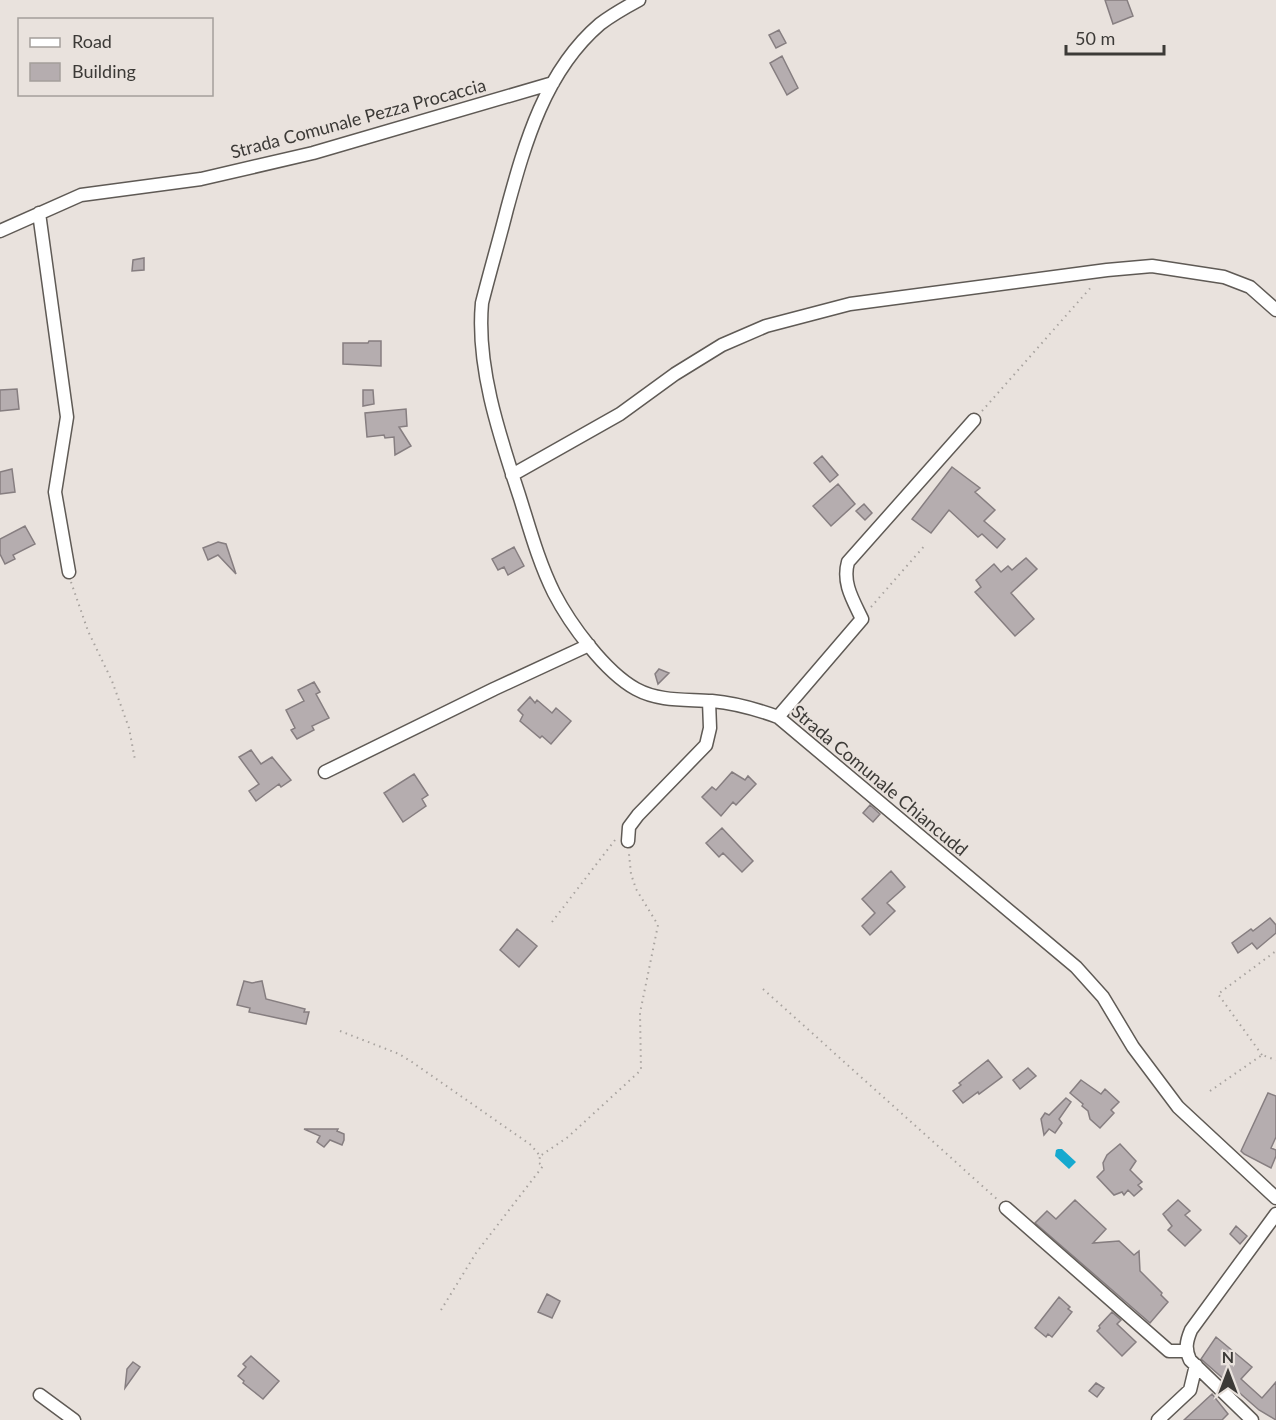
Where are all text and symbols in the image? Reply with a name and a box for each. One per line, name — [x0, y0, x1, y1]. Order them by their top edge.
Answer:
legend — [18, 18, 213, 96]
scale bar — [1066, 18, 1164, 56]
text: 50 m — [1075, 27, 1115, 49]
text: Road — [72, 30, 112, 52]
text: Building — [72, 60, 136, 82]
street label: Strada Comunale Pezza Procaccia — [228, 73, 488, 163]
street label: Strada Comunale Chiancudd — [787, 700, 973, 860]
north arrow — [1198, 1342, 1258, 1402]
text: N — [1222, 1347, 1234, 1366]

